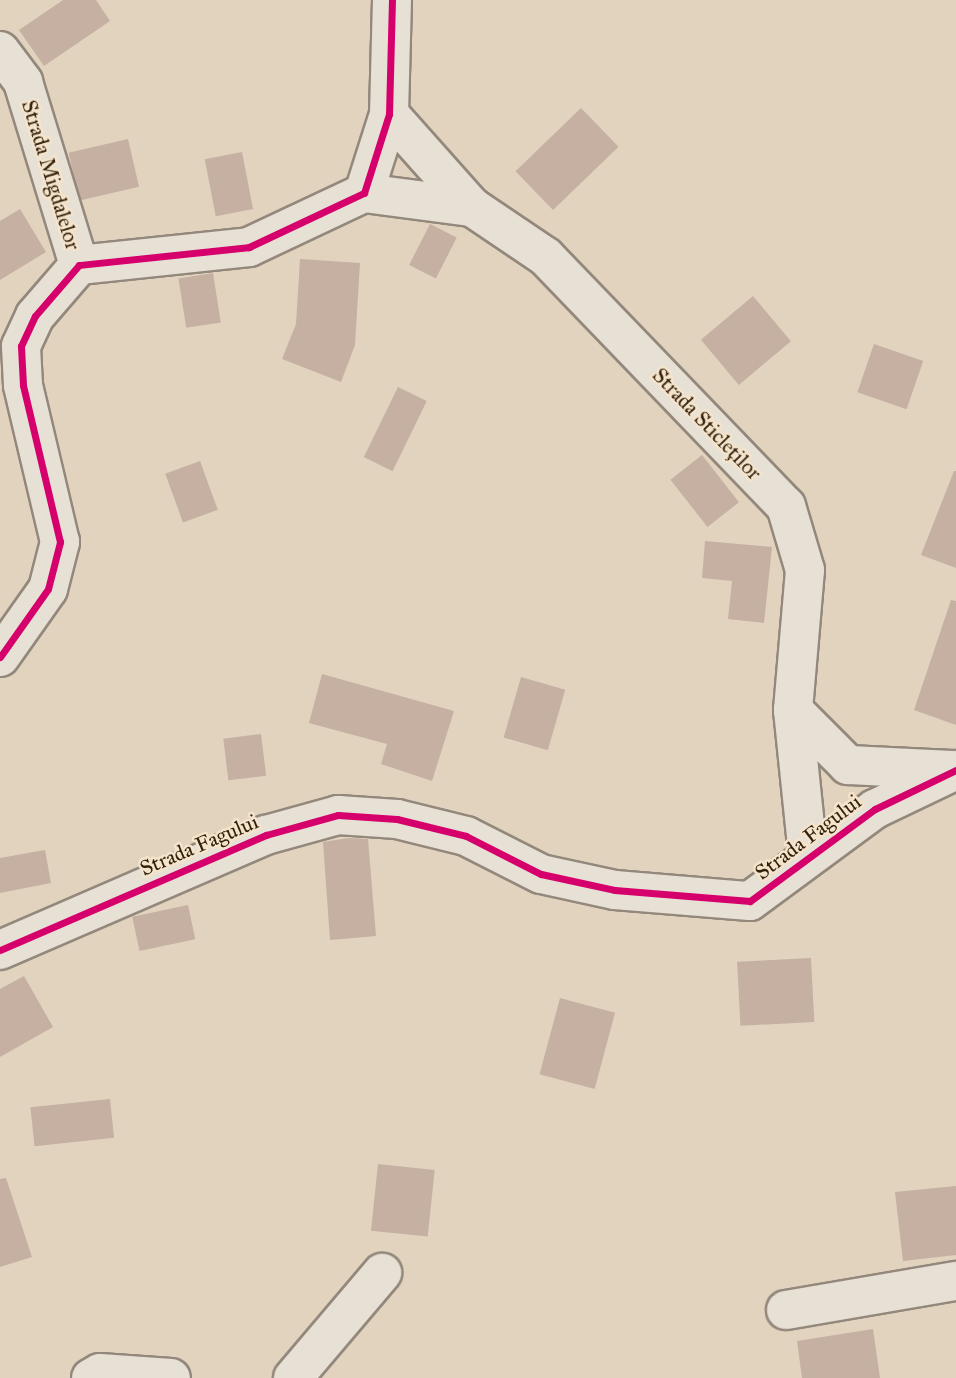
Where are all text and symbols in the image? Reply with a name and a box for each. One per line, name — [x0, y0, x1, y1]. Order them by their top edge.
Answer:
street label: Strada Migdalelor — [16, 97, 86, 253]
street label: Strada Sticleților — [647, 363, 767, 485]
street label: Strada Fagului — [750, 789, 866, 885]
street label: Strada Fagului — [136, 809, 262, 881]

